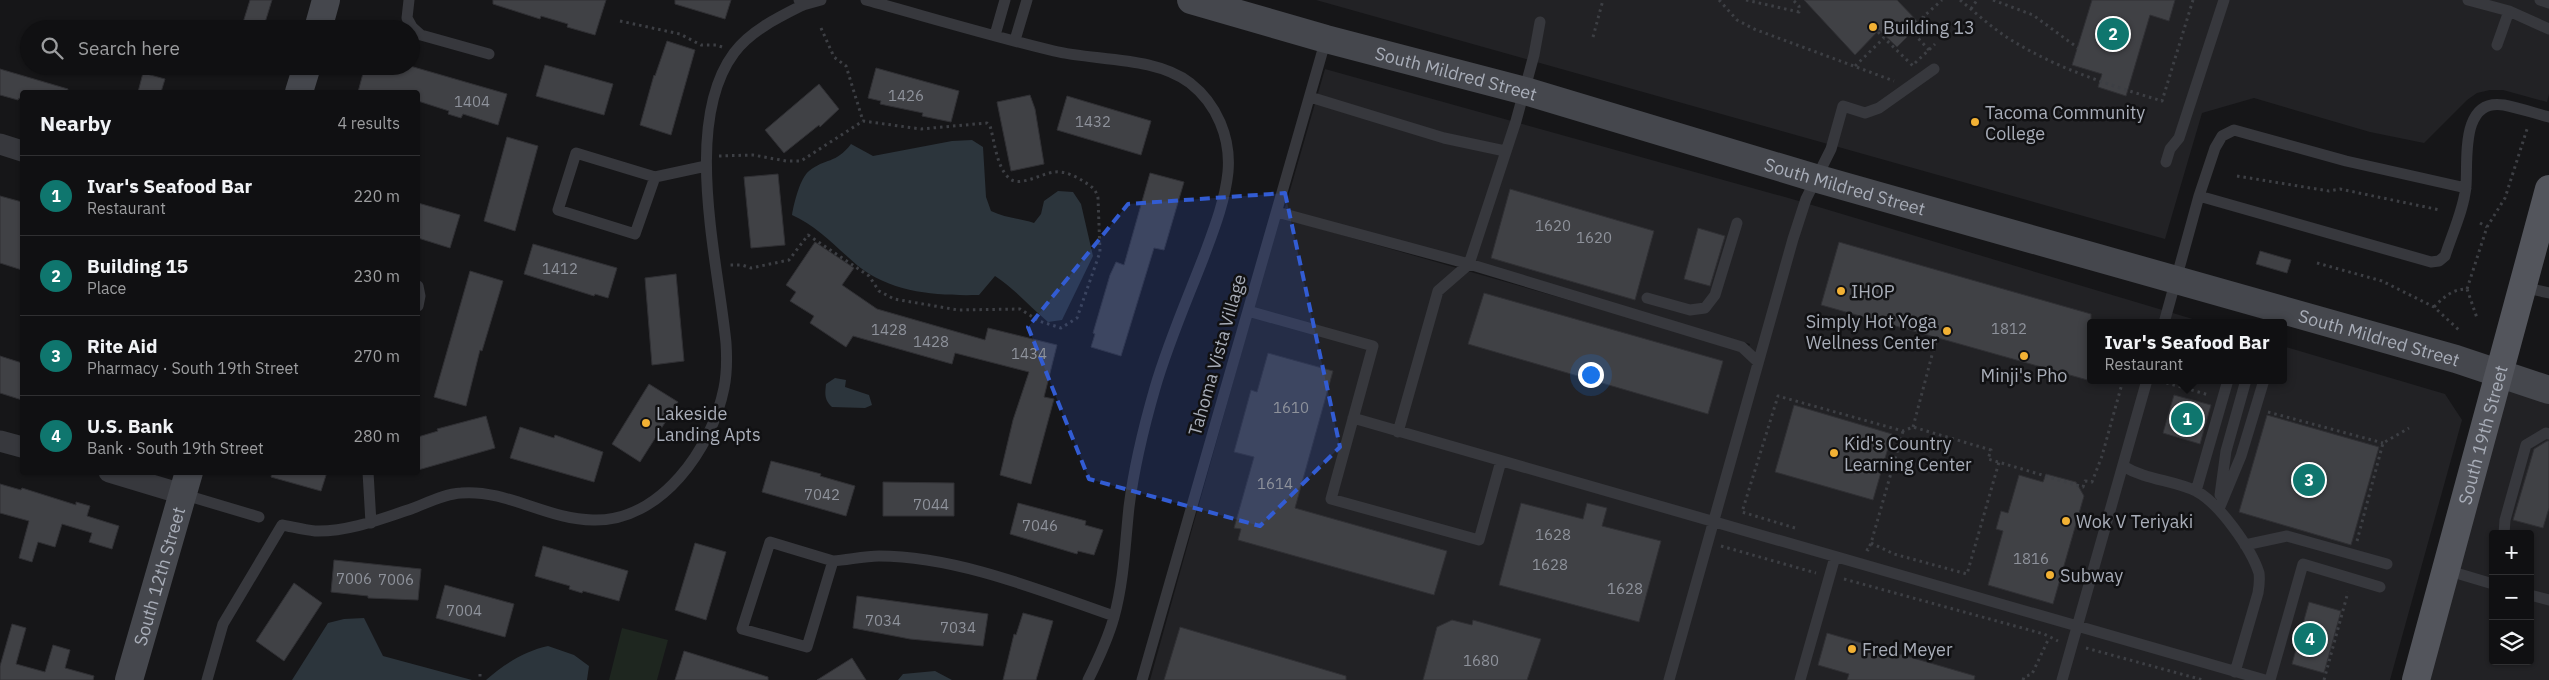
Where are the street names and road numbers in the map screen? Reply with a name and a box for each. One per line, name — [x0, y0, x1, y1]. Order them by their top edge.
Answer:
street label: South Mildred Street — [1373, 41, 1540, 105]
street label: South Mildred Street — [1762, 152, 1928, 220]
street label: Tahoma Vista Village — [1183, 272, 1251, 438]
street label: South Mildred Street — [2296, 304, 2463, 371]
street label: South 19th Street — [2453, 363, 2512, 507]
street label: South 12th Street — [128, 504, 190, 648]

